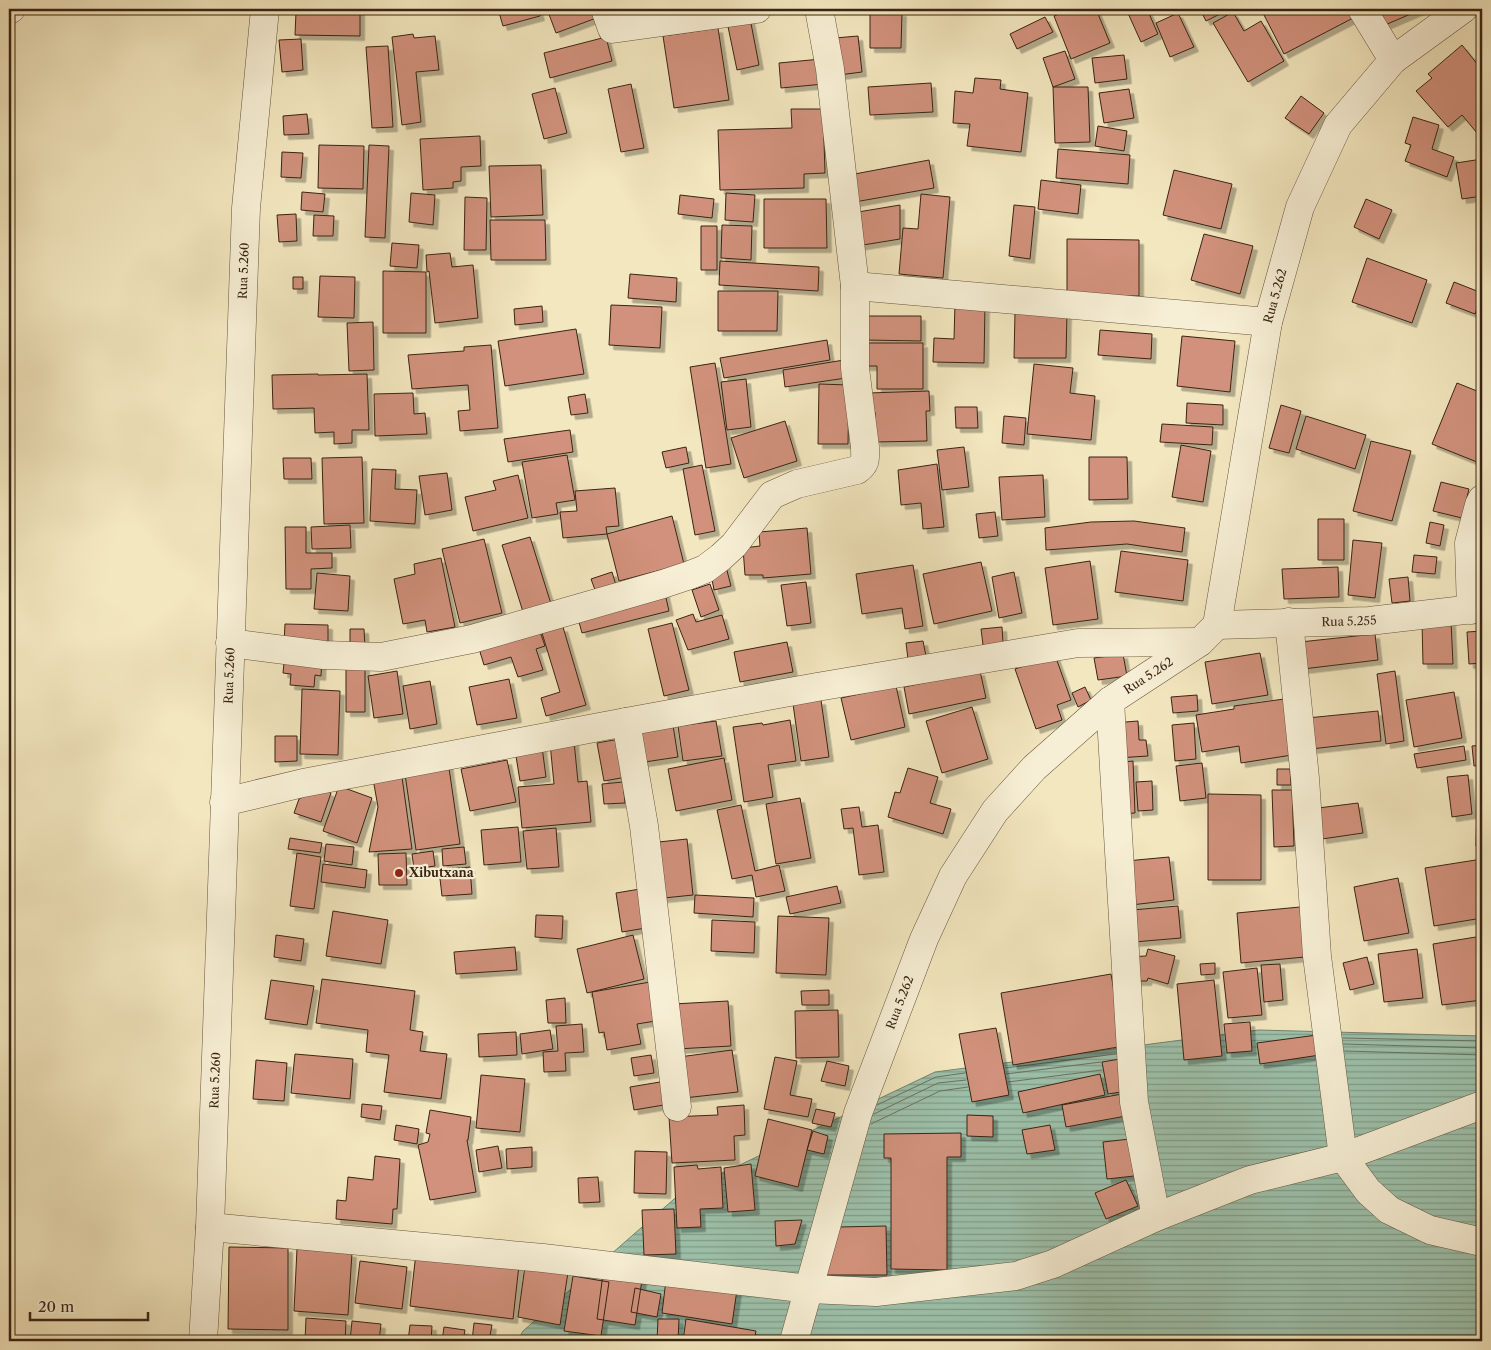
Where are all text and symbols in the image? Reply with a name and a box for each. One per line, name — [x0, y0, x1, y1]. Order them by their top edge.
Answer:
street label: Rua 5.260 — [235, 242, 252, 299]
street label: Rua 5.262 — [1260, 267, 1290, 325]
street label: Rua 5.255 — [1321, 612, 1377, 629]
street label: Rua 5.260 — [220, 647, 237, 704]
street label: Rua 5.262 — [1121, 654, 1176, 697]
place label: Xibutxana — [408, 865, 475, 880]
marker: Xibutxana — [393, 867, 405, 879]
street label: Rua 5.262 — [882, 973, 916, 1031]
street label: Rua 5.260 — [206, 1052, 223, 1109]
scale bar — [30, 1290, 148, 1322]
text: 20 m — [38, 1297, 74, 1316]

